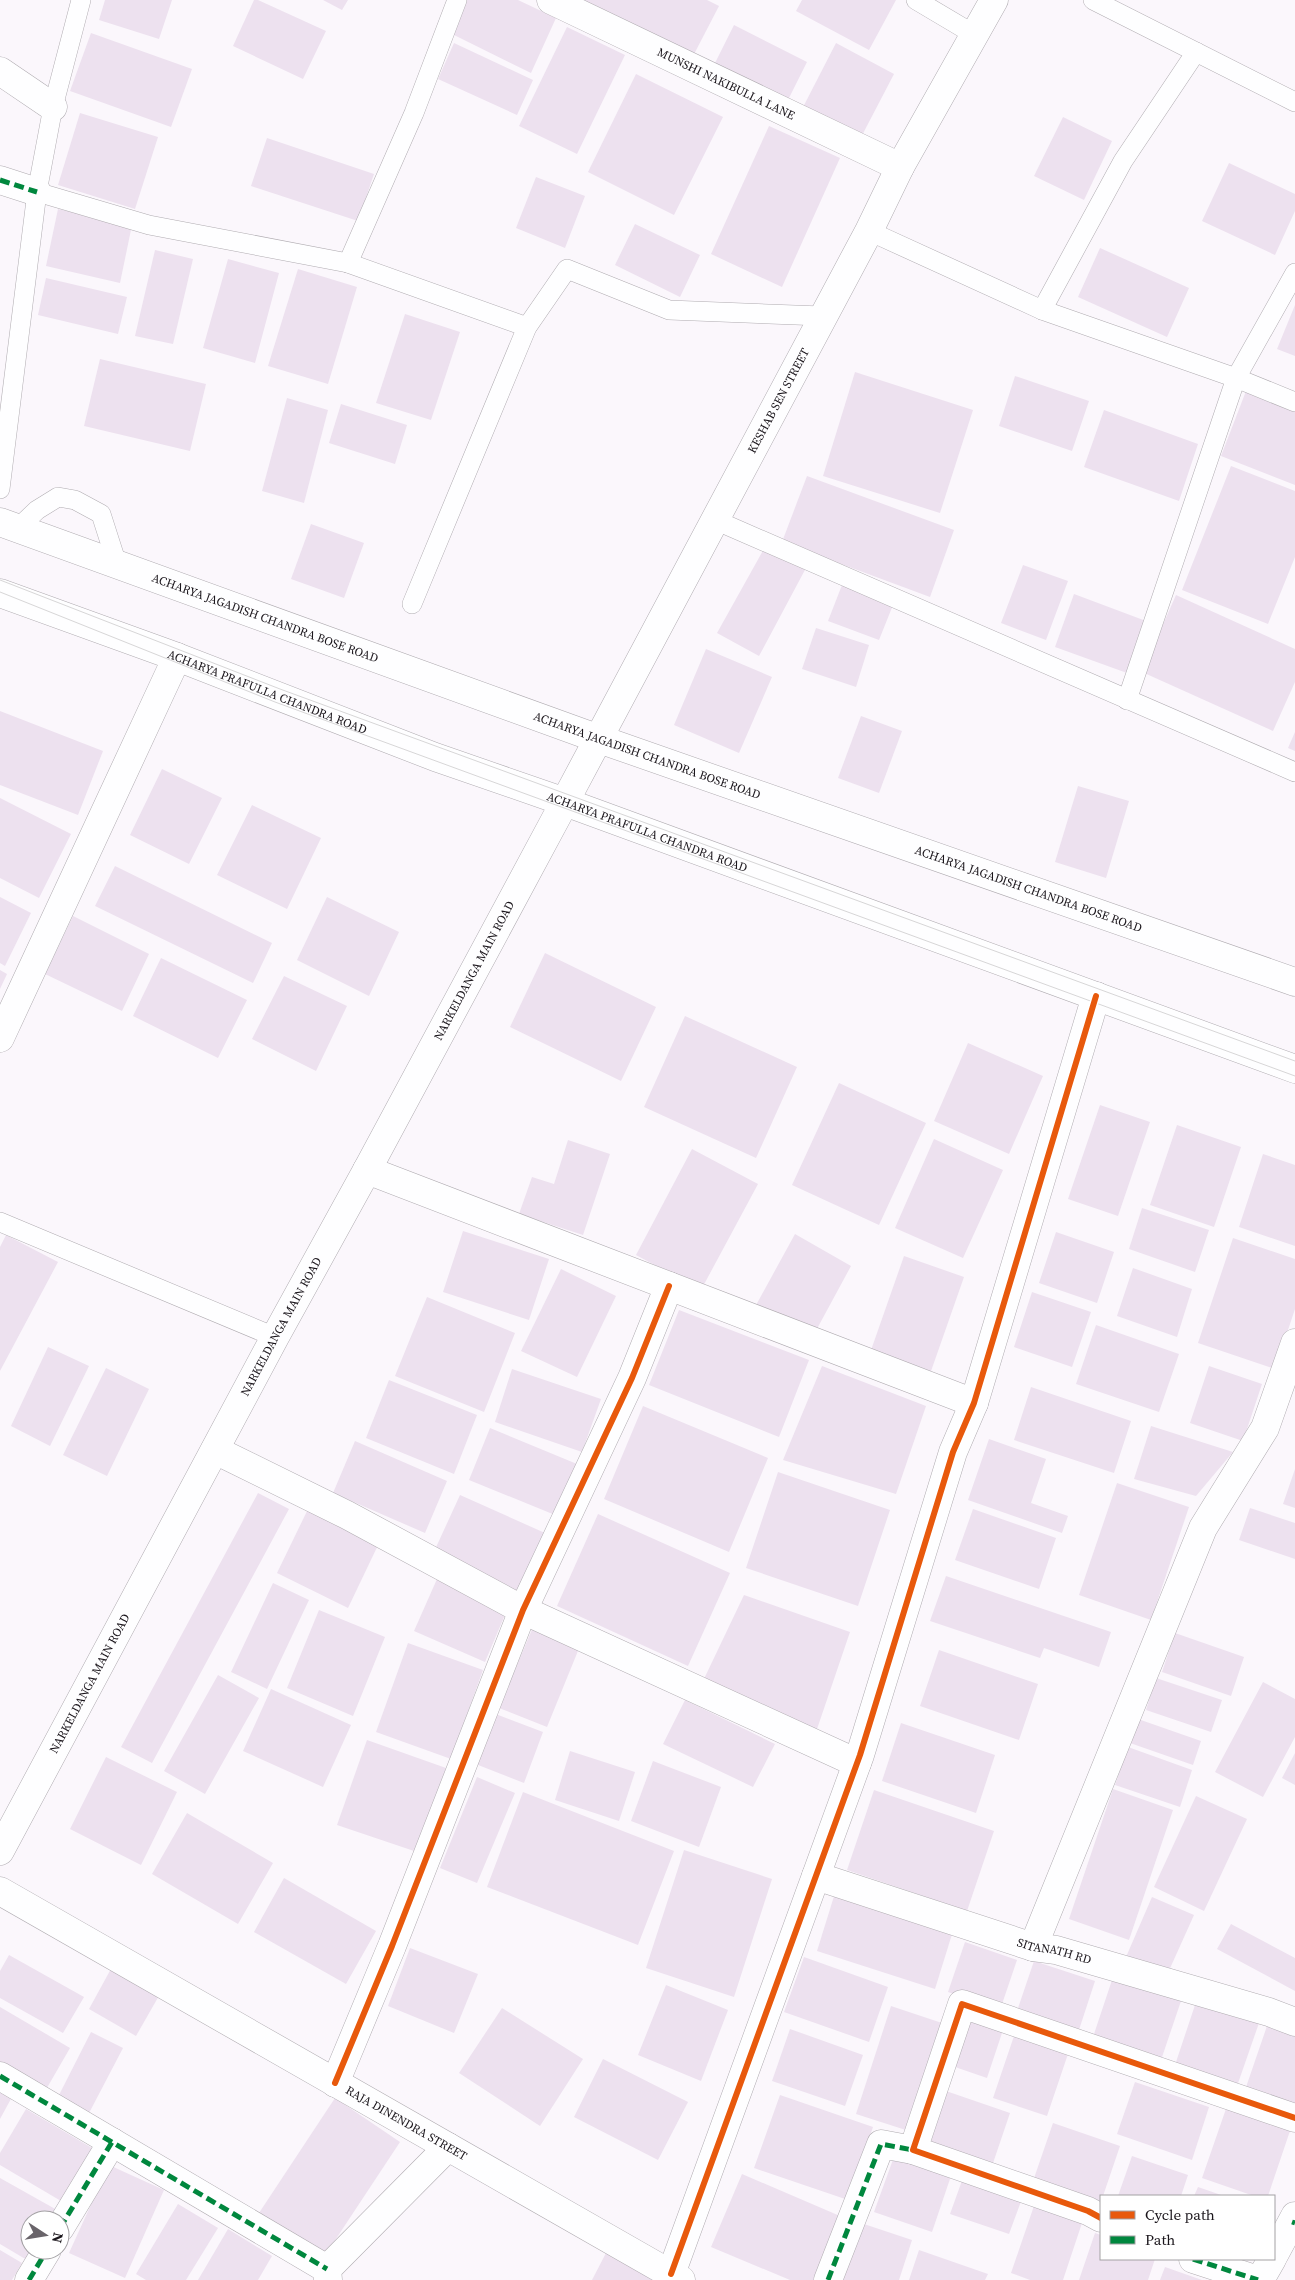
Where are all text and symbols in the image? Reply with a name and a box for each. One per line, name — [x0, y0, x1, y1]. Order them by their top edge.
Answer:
street label: MUNSHI NAKIBULLA LANE — [654, 44, 798, 124]
street label: KESHAB SEN STREET — [744, 345, 813, 456]
street label: ACHARYA JAGADISH CHANDRA BOSE ROAD — [150, 570, 381, 666]
street label: ACHARYA PRAFULLA CHANDRA ROAD — [165, 646, 369, 738]
street label: ACHARYA JAGADISH CHANDRA BOSE ROAD — [531, 708, 763, 803]
street label: ACHARYA PRAFULLA CHANDRA ROAD — [545, 788, 750, 876]
street label: ACHARYA JAGADISH CHANDRA BOSE ROAD — [913, 842, 1144, 936]
street label: NARKELDANGA MAIN ROAD — [430, 898, 518, 1043]
street label: NARKELDANGA MAIN ROAD — [237, 1254, 325, 1399]
street label: NARKELDANGA MAIN ROAD — [46, 1611, 133, 1756]
street label: SITANATH RD — [1015, 1934, 1093, 1968]
street label: RAJA DINENDRA STREET — [343, 2082, 471, 2165]
legend — [1100, 2195, 1275, 2260]
text: Cycle path — [1145, 2204, 1215, 2225]
north arrow — [20, 2210, 70, 2260]
text: Path — [1145, 2229, 1175, 2250]
text: N — [47, 2231, 69, 2245]

